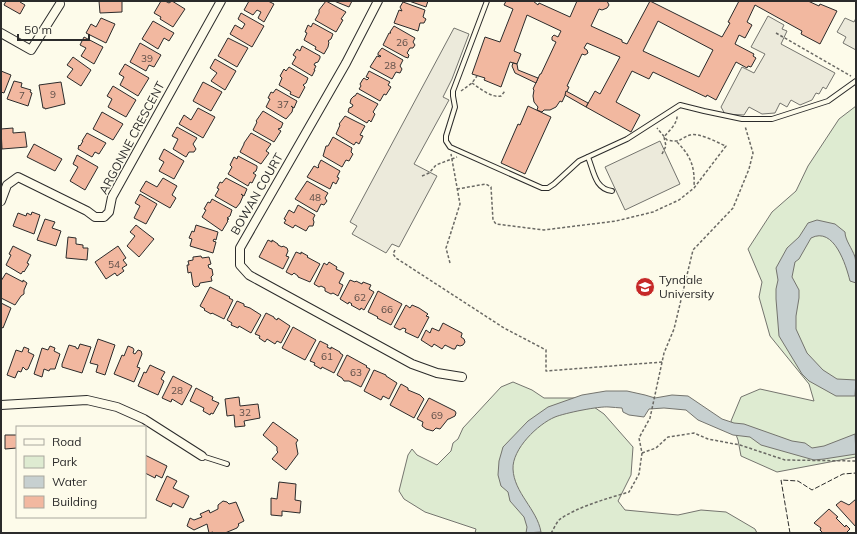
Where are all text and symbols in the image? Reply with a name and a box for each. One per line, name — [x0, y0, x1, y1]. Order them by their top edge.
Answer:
scale bar — [18, 16, 89, 42]
text: 50 m — [24, 22, 52, 37]
house number: 26 — [396, 36, 408, 49]
house number: 39 — [141, 52, 153, 65]
house number: 28 — [384, 59, 396, 72]
street label: ARGONNE CRESCENT — [95, 78, 168, 197]
house number: 9 — [50, 88, 56, 101]
house number: 7 — [19, 89, 25, 102]
house number: 37 — [277, 98, 289, 111]
street label: BOWAN COURT — [227, 149, 286, 237]
house number: 48 — [309, 191, 321, 204]
house number: 54 — [108, 258, 120, 271]
place label: Tyndale University — [659, 272, 715, 301]
school or university icon: Tyndale University — [634, 276, 656, 298]
house number: 62 — [354, 291, 366, 304]
house number: 66 — [381, 303, 393, 316]
house number: 61 — [321, 350, 333, 363]
house number: 63 — [350, 366, 362, 379]
house number: 28 — [171, 384, 183, 397]
house number: 32 — [239, 406, 251, 419]
house number: 69 — [431, 409, 443, 422]
legend — [16, 426, 146, 518]
text: Road — [52, 434, 81, 449]
text: Park — [52, 454, 78, 469]
text: Water — [52, 474, 88, 489]
text: Building — [52, 494, 97, 509]

